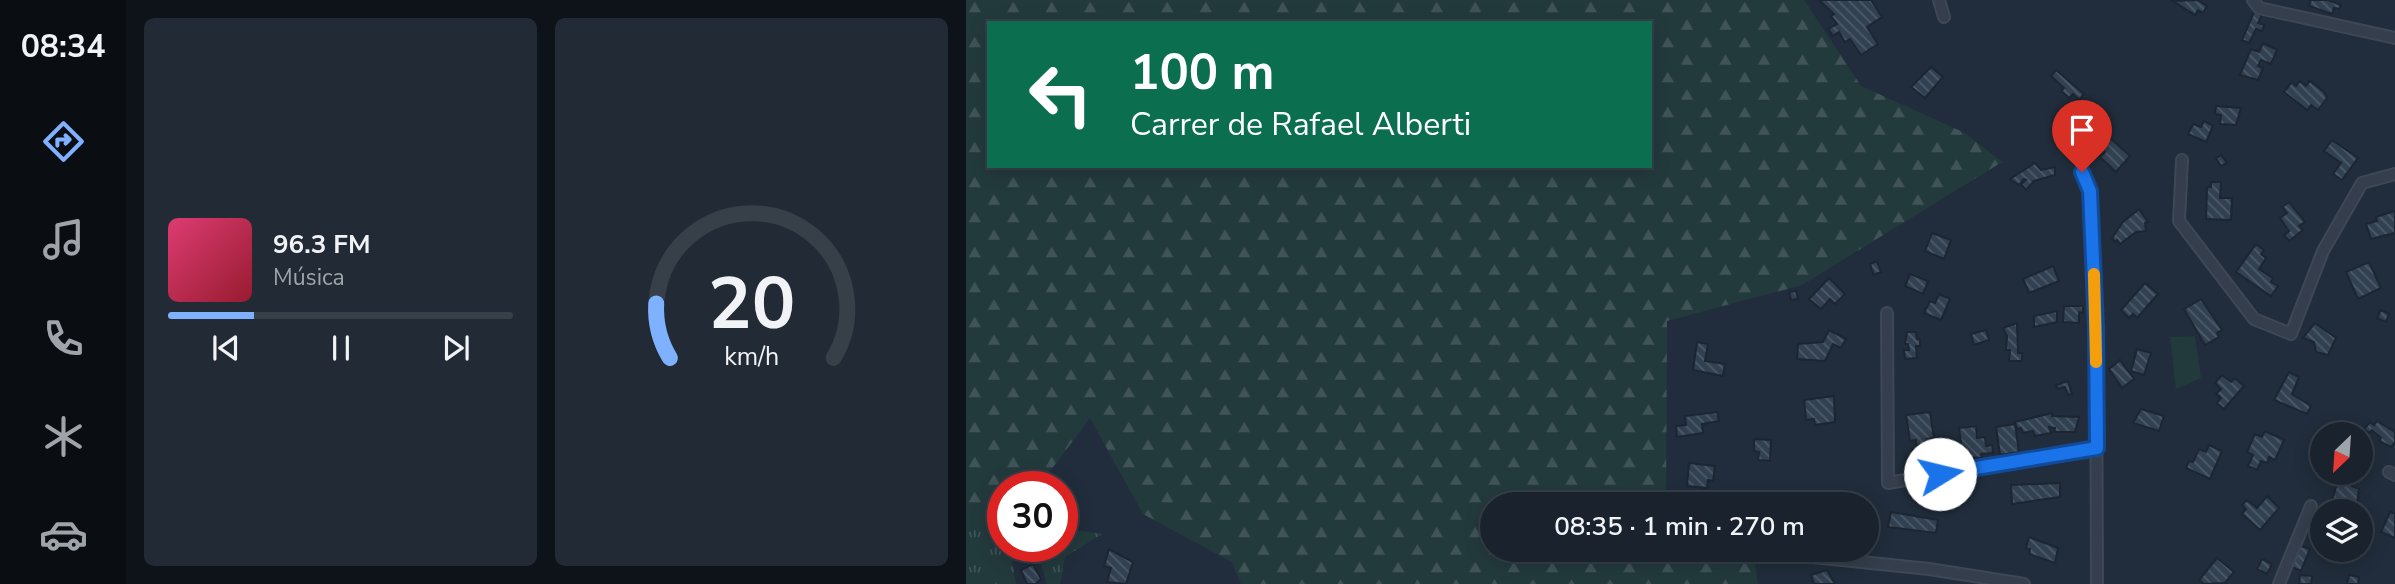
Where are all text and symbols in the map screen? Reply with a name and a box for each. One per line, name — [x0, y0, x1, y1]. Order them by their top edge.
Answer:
text: 08:34 — [21, 25, 105, 68]
text: 100 m — [1130, 39, 1274, 106]
icon: left — [1015, 49, 1106, 140]
pin — [2052, 100, 2112, 172]
text: Carrer de Rafael Alberti — [1130, 103, 1471, 146]
icon: arrive — [2063, 111, 2101, 149]
icon: directions — [39, 117, 88, 166]
icon: music — [39, 215, 88, 264]
text: 96.3 FM — [273, 227, 370, 262]
text: 20 — [708, 254, 795, 354]
text: Música — [273, 262, 345, 293]
icon: phone — [39, 314, 88, 363]
icon: previous — [207, 329, 245, 367]
icon: pause — [322, 329, 360, 367]
icon: next — [437, 329, 475, 367]
text: km/h — [724, 340, 779, 374]
icon: climate — [39, 412, 88, 461]
north arrow — [2310, 422, 2373, 485]
map controls — [2310, 422, 2373, 562]
position arrow — [1903, 437, 1977, 511]
speed limit sign: 30 — [987, 471, 1078, 562]
button: layers — [2310, 499, 2373, 562]
text: 08:35 · 1 min · 270 m — [1554, 509, 1805, 544]
icon: car — [39, 510, 88, 559]

